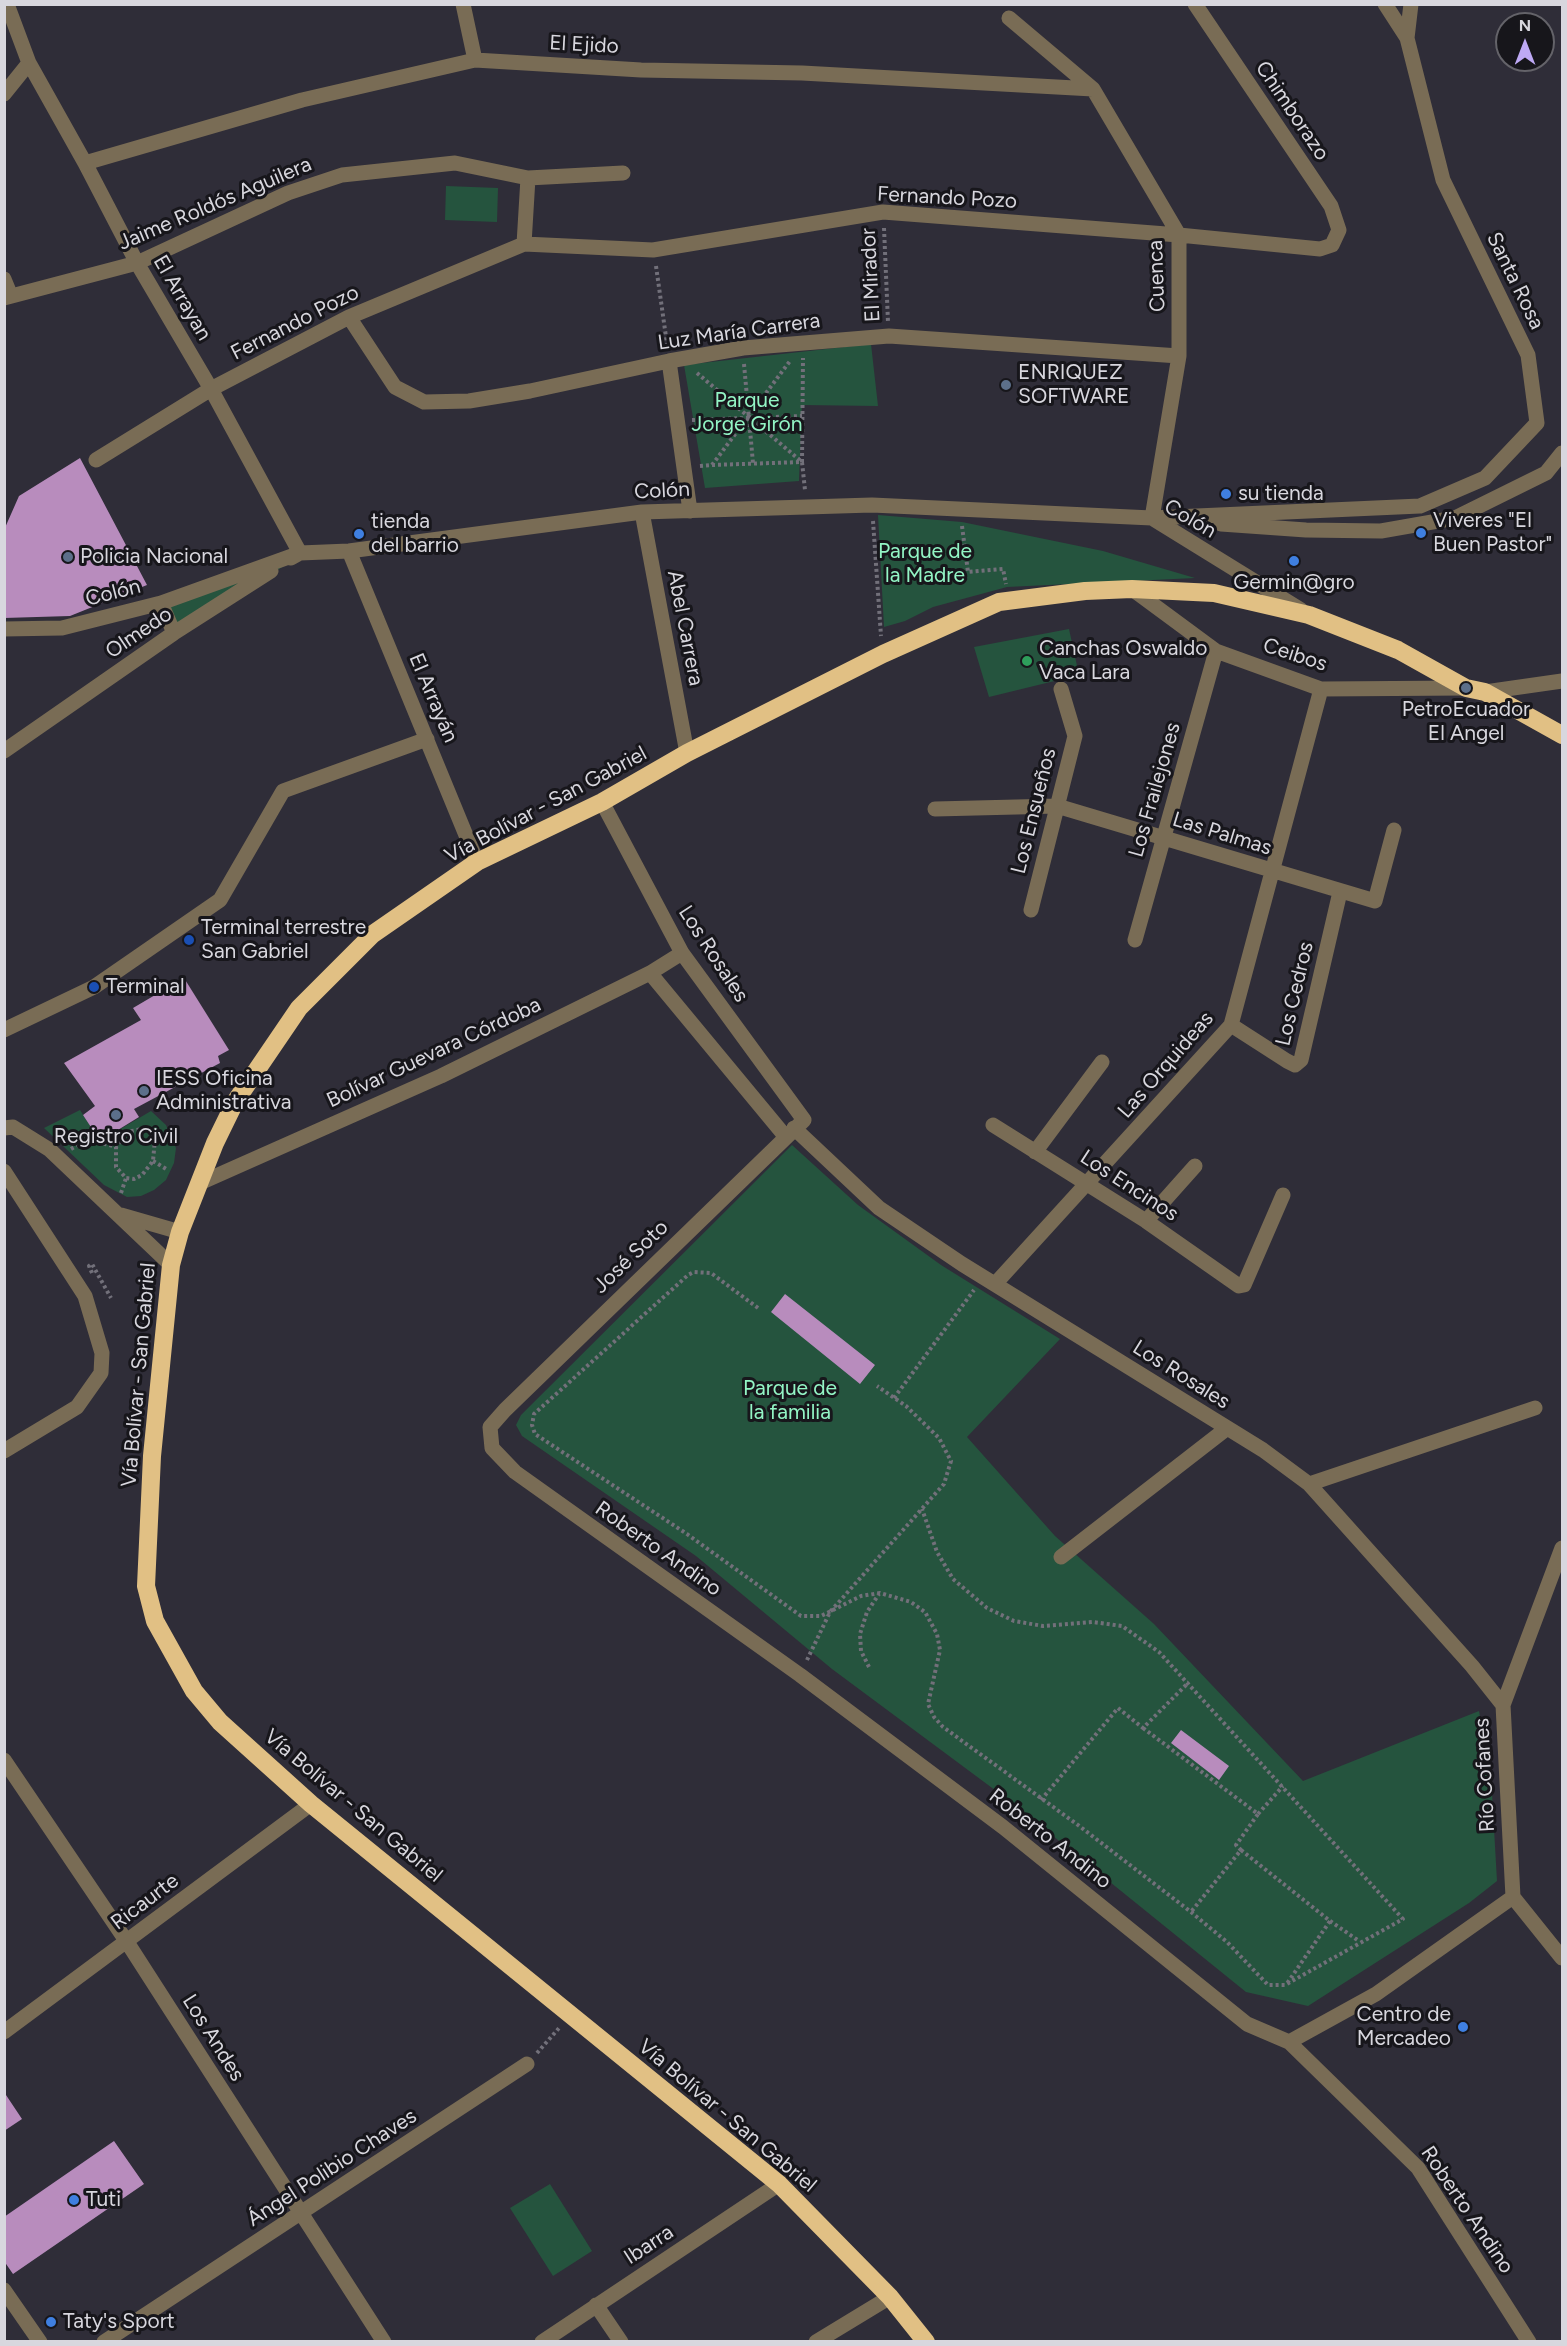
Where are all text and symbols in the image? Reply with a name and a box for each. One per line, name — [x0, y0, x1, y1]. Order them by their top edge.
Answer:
north arrow — [1495, 12, 1555, 72]
text: N — [1519, 16, 1531, 35]
street label: El Ejido — [549, 31, 619, 59]
street label: Chimborazo — [1250, 57, 1334, 165]
street label: Jaime Roldós Aguilera — [115, 152, 315, 256]
street label: Fernando Pozo — [876, 182, 1018, 214]
street label: El Mirador — [856, 227, 886, 323]
street label: Santa Rosa — [1481, 228, 1549, 334]
street label: Cuenca — [1143, 240, 1171, 312]
street label: El Arrayan — [147, 251, 217, 345]
street label: Fernando Pozo — [227, 280, 363, 366]
street label: Luz María Carrera — [656, 308, 822, 356]
place label: ENRIQUEZ SOFTWARE — [1018, 360, 1129, 410]
marker: ENRIQUEZ SOFTWARE — [999, 378, 1013, 392]
park label: Parque Jorge Girón — [692, 388, 802, 438]
street label: Colón — [633, 477, 691, 505]
place label: su tienda — [1238, 481, 1324, 507]
marker: su tienda — [1219, 487, 1233, 501]
street label: Colón — [1160, 494, 1220, 544]
place label: Viveres "El Buen Pastor" — [1433, 508, 1552, 558]
place label: tienda del barrio — [371, 509, 459, 559]
marker: Viveres "El Buen Pastor" — [1414, 526, 1428, 540]
marker: tienda del barrio — [352, 527, 366, 541]
park label: Parque de la Madre — [878, 539, 972, 589]
place label: Policia Nacional — [80, 544, 228, 570]
marker: Policia Nacional — [61, 550, 75, 564]
marker: Germin@gro — [1287, 554, 1301, 568]
street label: Abel Carrera — [661, 568, 709, 688]
place label: Germin@gro — [1233, 570, 1355, 596]
street label: Colón — [83, 574, 143, 612]
street label: Olmedo — [101, 602, 177, 664]
street label: Ceibos — [1260, 633, 1330, 677]
place label: Canchas Oswaldo Vaca Lara — [1039, 636, 1207, 686]
street label: El Arrayán — [403, 650, 463, 746]
marker: Canchas Oswaldo Vaca Lara — [1020, 654, 1034, 668]
marker: PetroEcuador El Angel — [1459, 681, 1473, 695]
place label: PetroEcuador El Angel — [1402, 697, 1530, 747]
street label: Los Frailejones — [1124, 720, 1186, 860]
street label: Vía Bolívar - San Gabriel — [441, 741, 651, 869]
street label: Los Ensueños — [1006, 745, 1062, 877]
street label: Las Palmas — [1169, 807, 1275, 861]
street label: Los Rosales — [673, 901, 753, 1007]
place label: Terminal terrestre San Gabriel — [201, 915, 366, 965]
marker: Terminal terrestre San Gabriel — [182, 933, 196, 947]
street label: Los Cedros — [1271, 939, 1319, 1049]
place label: Terminal — [106, 974, 185, 1000]
marker: Terminal — [87, 980, 101, 994]
street label: Bolívar Guevara Córdoba — [323, 992, 545, 1114]
street label: Las Orquideas — [1113, 1007, 1219, 1123]
place label: IESS Oficina Administrativa — [156, 1066, 291, 1116]
marker: IESS Oficina Administrativa — [137, 1084, 151, 1098]
marker: Registro Civil — [109, 1108, 123, 1122]
place label: Registro Civil — [54, 1124, 178, 1150]
street label: Los Encinos — [1075, 1145, 1183, 1227]
street label: José Soto — [588, 1215, 674, 1299]
street label: Vía Bolívar - San Gabriel — [117, 1262, 161, 1488]
street label: Los Rosales — [1128, 1335, 1234, 1415]
park label: Parque de la familia — [743, 1376, 837, 1426]
street label: Roberto Andino — [590, 1496, 726, 1602]
street label: Río Cofanes — [1469, 1717, 1501, 1833]
street label: Vía Bolívar - San Gabriel — [259, 1724, 447, 1888]
street label: Roberto Andino — [984, 1783, 1116, 1895]
street label: Ricaurte — [106, 1868, 184, 1936]
street label: Los Andes — [176, 1990, 250, 2086]
place label: Centro de Mercadeo — [1357, 2002, 1451, 2052]
marker: Centro de Mercadeo — [1456, 2020, 1470, 2034]
street label: Vía Bolívar - San Gabriel — [633, 2034, 821, 2198]
street label: Ángel Polibio Chaves — [243, 2104, 421, 2232]
street label: Roberto Andino — [1415, 2141, 1519, 2279]
place label: Tuti — [86, 2187, 121, 2213]
marker: Tuti — [67, 2193, 81, 2207]
street label: Ibarra — [620, 2220, 678, 2270]
place label: Taty's Sport — [63, 2309, 175, 2335]
marker: Taty's Sport — [44, 2315, 58, 2329]

